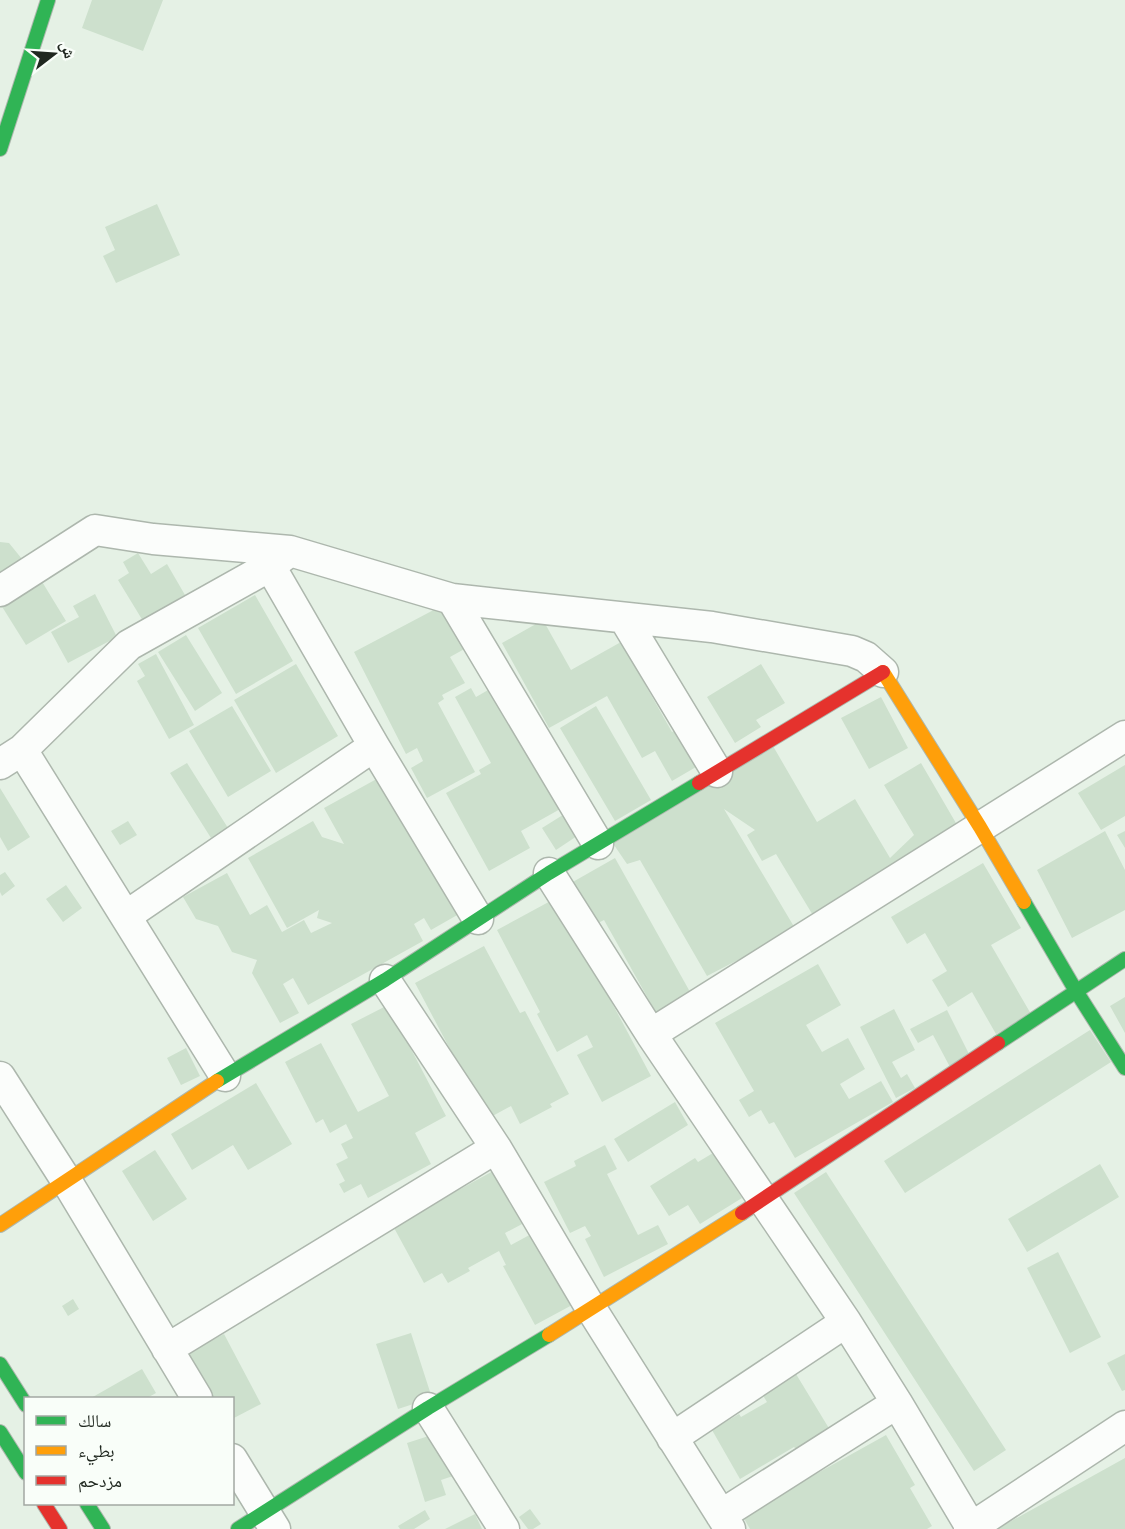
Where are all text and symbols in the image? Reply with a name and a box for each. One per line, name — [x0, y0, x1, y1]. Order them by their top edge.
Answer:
north arrow — [24, 24, 84, 84]
text: ش — [56, 39, 79, 61]
legend — [24, 1397, 234, 1505]
text: سالك — [78, 1410, 111, 1431]
text: بطيء — [78, 1440, 115, 1466]
text: مزدحم — [78, 1470, 122, 1493]

